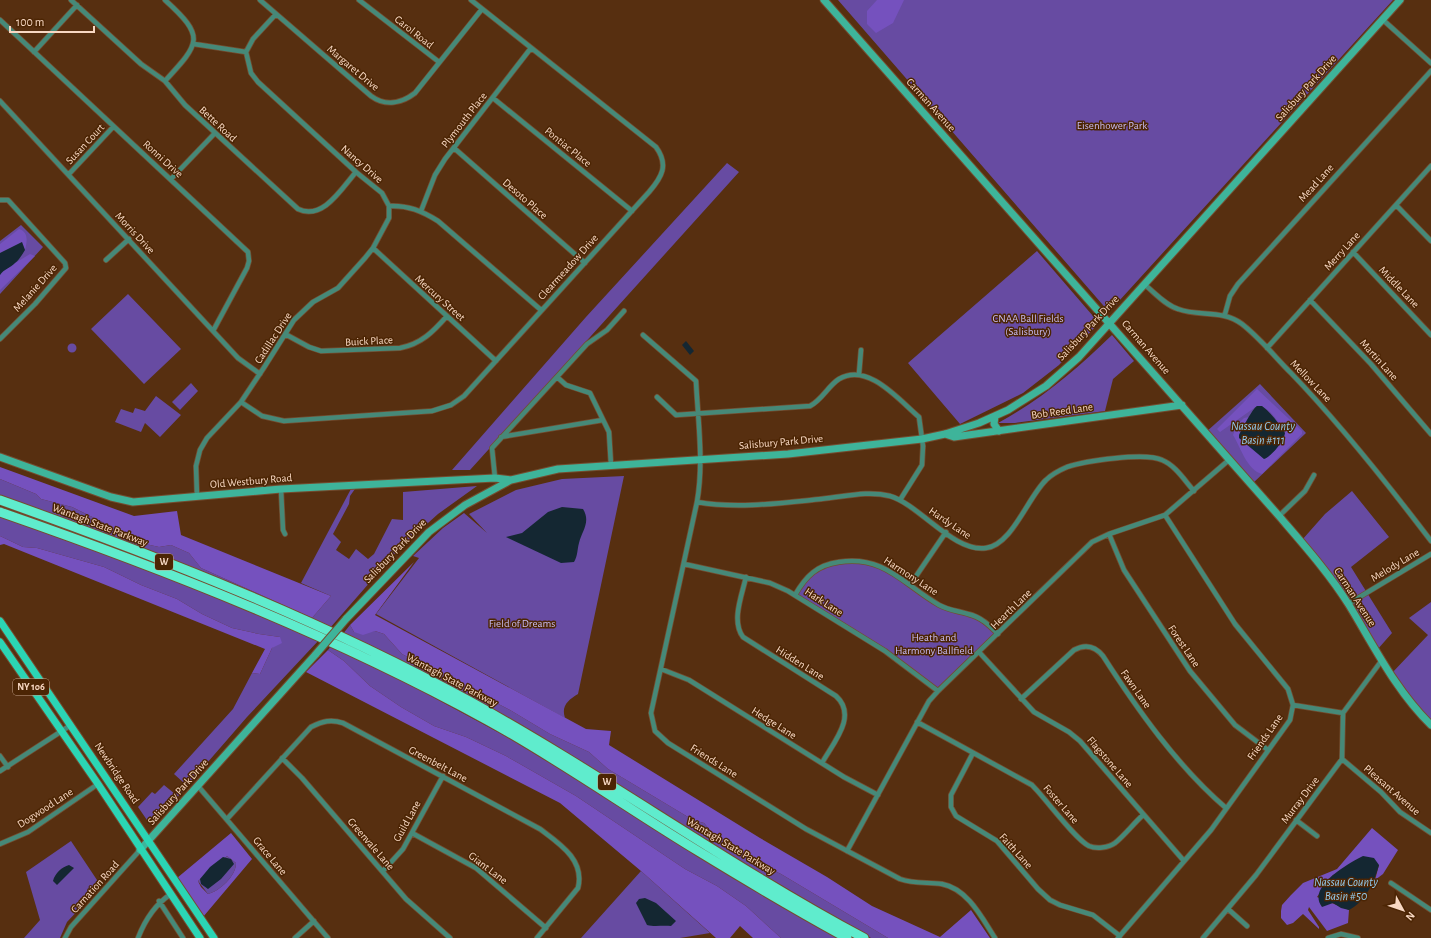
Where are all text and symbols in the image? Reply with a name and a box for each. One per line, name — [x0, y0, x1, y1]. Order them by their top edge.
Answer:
scale bar — [10, 8, 94, 34]
street label: Carol Road — [392, 13, 436, 51]
text: 100 m — [16, 16, 44, 28]
street label: Margaret Drive — [325, 43, 381, 93]
street label: Salisbury Park Drive — [1274, 53, 1338, 123]
street label: Carman Avenue — [904, 76, 958, 134]
street label: Plymouth Place — [439, 90, 489, 150]
street label: Bette Road — [197, 104, 239, 144]
park label: Eisenhower Park — [1077, 120, 1147, 131]
street label: Susan Court — [64, 121, 107, 166]
street label: Pontiac Place — [543, 125, 593, 169]
street label: Ronni Drive — [141, 138, 185, 180]
street label: Nancy Drive — [339, 143, 385, 185]
street label: Mead Lane — [1296, 162, 1336, 204]
street label: Desoto Place — [501, 177, 549, 221]
street label: Morris Drive — [113, 210, 157, 256]
street label: Merry Lane — [1322, 230, 1362, 272]
street label: Clearmeadow Drive — [536, 232, 600, 302]
street label: Melanie Drive — [11, 262, 59, 314]
street label: Middle Lane — [1377, 264, 1421, 310]
street label: Mercury Street — [413, 273, 467, 323]
street label: Salisbury Park Drive — [1055, 293, 1121, 363]
street label: Cadillac Drive — [252, 310, 294, 366]
park label: CNAA Ball Fields (Salisbury) — [993, 313, 1064, 337]
street label: Carman Avenue — [1120, 318, 1172, 376]
street label: Buick Place — [345, 334, 393, 348]
street label: Martin Lane — [1358, 337, 1400, 383]
street label: Mellow Lane — [1288, 358, 1334, 404]
street label: Bob Reed Lane — [1030, 401, 1094, 421]
water label: Nassau County Basin #111 — [1231, 420, 1295, 446]
street label: Salisbury Park Drive — [738, 433, 824, 451]
street label: Old Westbury Road — [209, 472, 293, 490]
street label: Wantagh State Parkway — [51, 502, 150, 548]
street label: Hardy Lane — [927, 505, 973, 541]
street label: Salisbury Park Drive — [362, 517, 428, 585]
street label: Melody Lane — [1369, 546, 1421, 584]
road number: W — [155, 554, 173, 570]
street label: Harmony Lane — [882, 554, 940, 598]
street label: Carman Avenue — [1332, 566, 1378, 628]
street label: Hark Lane — [803, 586, 845, 618]
street label: Hearth Lane — [988, 587, 1034, 631]
park label: Field of Dreams — [489, 618, 555, 629]
street label: Forest Lane — [1166, 623, 1202, 669]
park label: Heath and Harmony Ballfield — [895, 632, 973, 656]
street label: Hidden Lane — [774, 644, 826, 682]
street label: Wantagh State Parkway — [405, 651, 500, 709]
street label: Fawn Lane — [1119, 668, 1153, 710]
road number: NY 106 — [13, 679, 49, 695]
street label: Hedge Lane — [750, 705, 798, 741]
street label: Friends Lane — [1245, 712, 1285, 762]
street label: Flagstone Lane — [1085, 734, 1135, 790]
street label: Newbridge Road — [92, 740, 142, 806]
street label: Friends Lane — [689, 742, 739, 780]
street label: Greenbelt Lane — [407, 744, 469, 784]
street label: Salisbury Park Drive — [146, 757, 210, 827]
street label: Pleasant Avenue — [1362, 763, 1422, 817]
road number: W — [598, 774, 616, 790]
street label: Murray Drive — [1279, 775, 1321, 825]
street label: Foster Lane — [1041, 782, 1081, 826]
street label: Dogwood Lane — [15, 786, 75, 830]
street label: Guild Lane — [391, 799, 423, 843]
street label: Wantagh State Parkway — [685, 815, 777, 877]
street label: Greenvale Lane — [346, 816, 396, 872]
street label: Faith Lane — [997, 831, 1035, 871]
street label: Grace Lane — [251, 835, 289, 877]
street label: Giant Lane — [467, 850, 509, 886]
street label: Carnation Road — [69, 859, 121, 915]
water label: Nassau County Basin #50 — [1314, 876, 1378, 902]
north arrow — [1383, 890, 1423, 930]
text: N — [1404, 910, 1417, 923]

